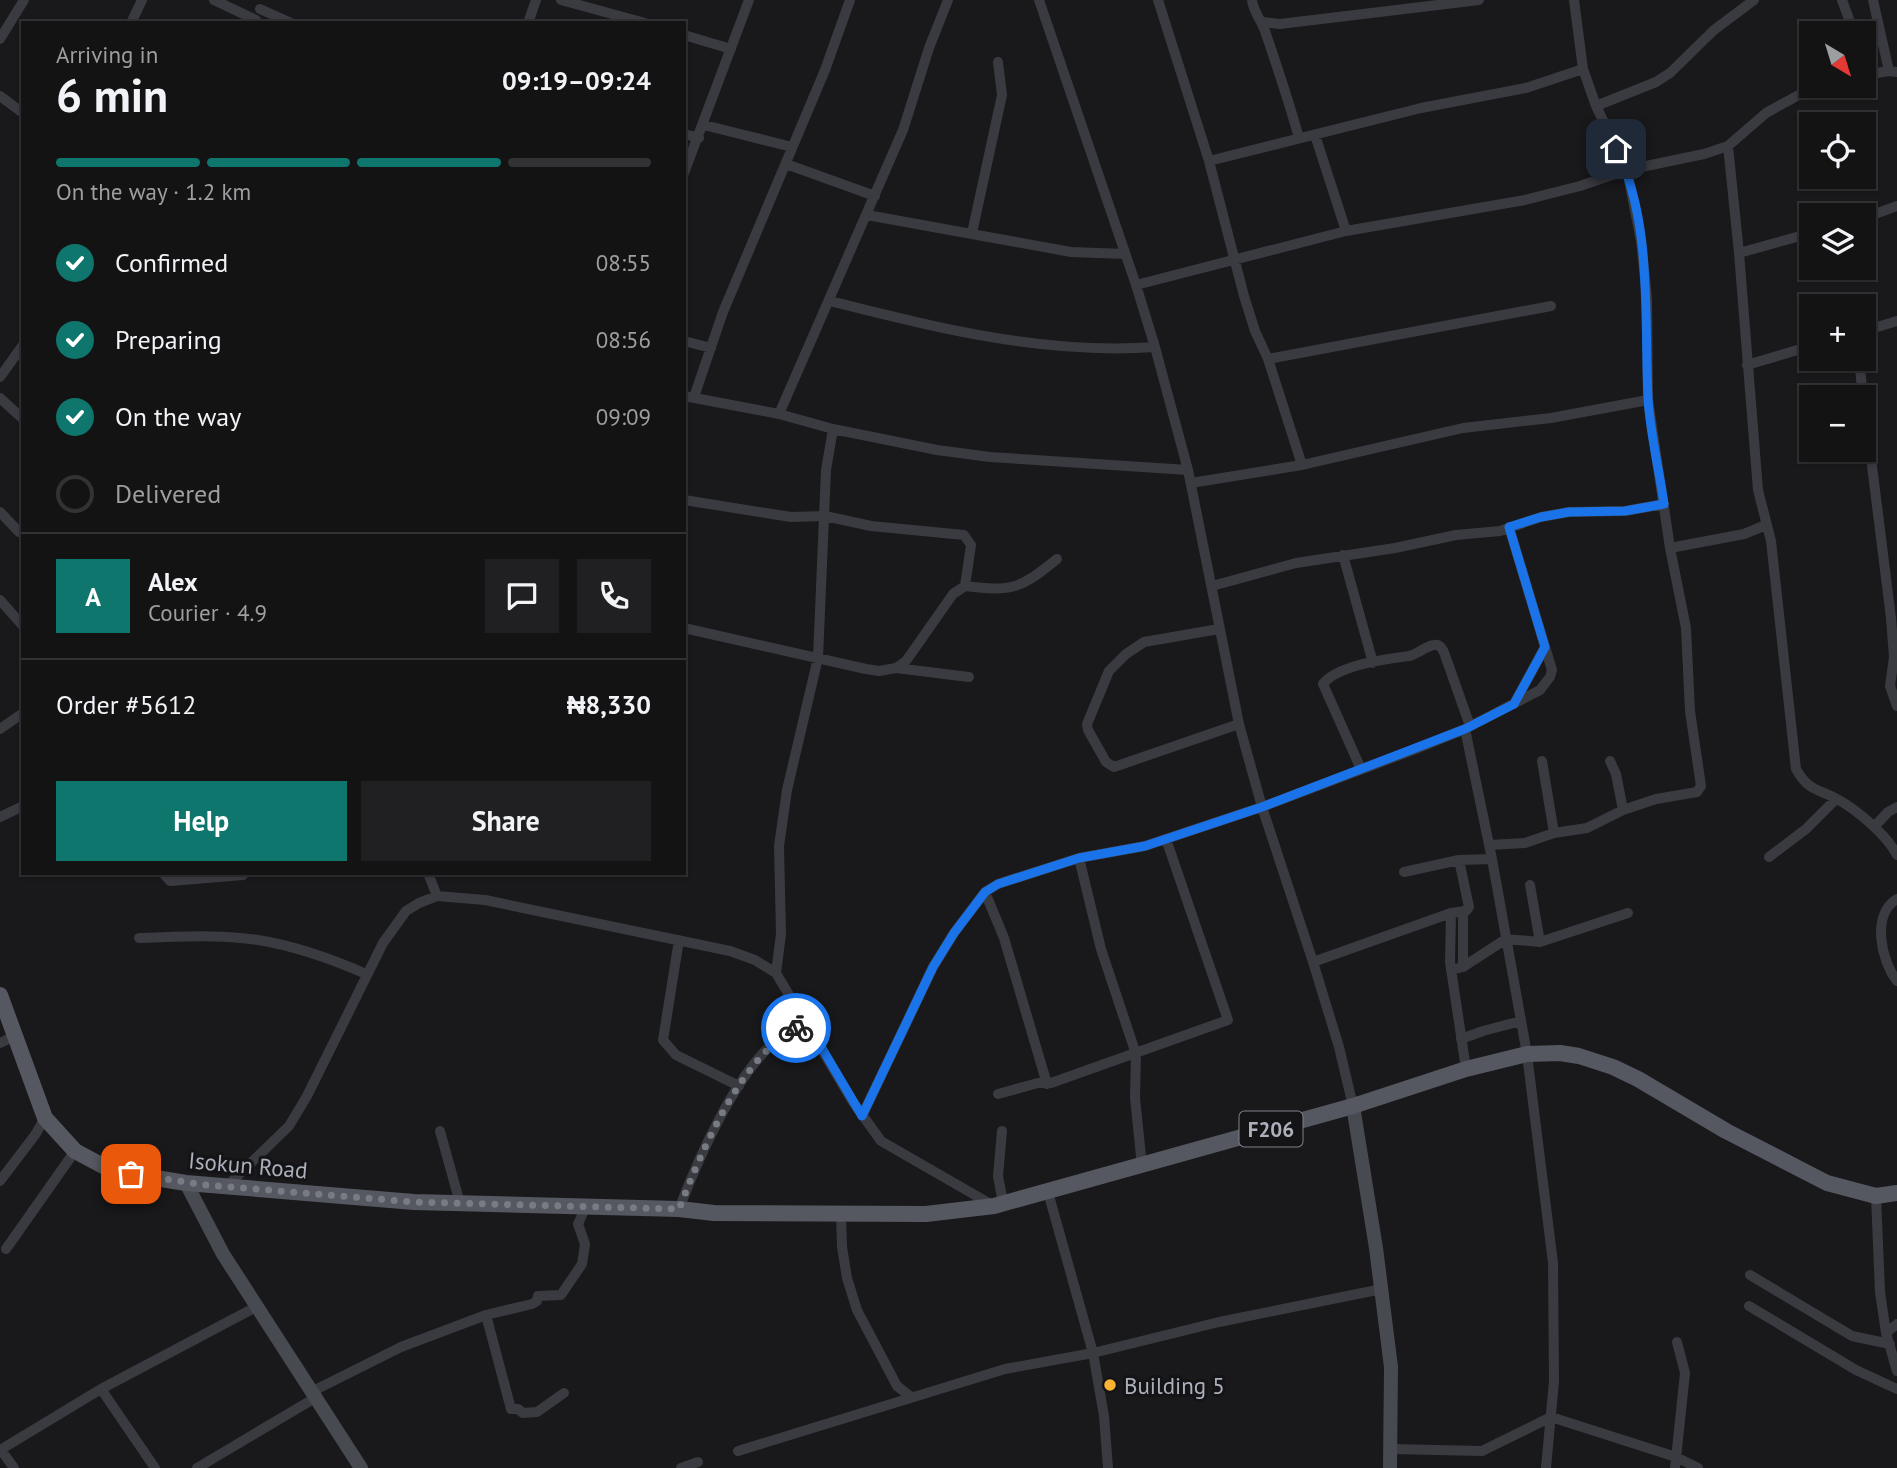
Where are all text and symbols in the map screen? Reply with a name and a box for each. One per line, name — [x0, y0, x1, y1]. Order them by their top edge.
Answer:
north arrow — [1799, 21, 1876, 98]
map controls — [1799, 21, 1876, 462]
text: Arriving in — [56, 40, 158, 69]
text: 09:19–09:24 — [502, 64, 651, 97]
text: 6 min — [56, 65, 168, 125]
button: locate — [1799, 112, 1876, 189]
pin — [1586, 119, 1646, 179]
icon: home — [1597, 130, 1635, 168]
text: On the way · 1.2 km — [56, 177, 251, 206]
button: layers — [1799, 203, 1876, 280]
icon: check — [56, 244, 94, 282]
text: Confirmed — [115, 246, 228, 279]
text: 08:55 — [596, 248, 651, 277]
button: + — [1799, 294, 1876, 371]
icon: check — [56, 321, 94, 359]
text: Preparing — [115, 323, 222, 356]
text: 08:56 — [596, 325, 651, 354]
button: − — [1799, 385, 1876, 462]
icon: check — [56, 398, 94, 436]
text: On the way — [115, 400, 241, 433]
text: 09:09 — [596, 402, 651, 431]
text: Delivered — [115, 477, 221, 510]
button: chat — [485, 559, 559, 633]
button: phone — [577, 559, 651, 633]
text: Alex — [148, 565, 198, 598]
text: A — [85, 580, 101, 613]
text: Courier · 4.9 — [148, 598, 267, 627]
text: Order #5612 — [56, 688, 196, 721]
text: ₦8,330 — [567, 688, 651, 721]
button: Help — [56, 781, 347, 861]
button: Share — [361, 781, 651, 861]
courier — [761, 993, 831, 1063]
icon: bike — [777, 1009, 815, 1047]
road number: F206 — [1240, 1112, 1302, 1146]
pin — [101, 1144, 161, 1204]
street label: Isokun Road — [187, 1145, 309, 1185]
icon: bag — [112, 1155, 150, 1193]
place label: Building 5 — [1124, 1371, 1225, 1400]
marker: Building 5 — [1102, 1377, 1118, 1393]

